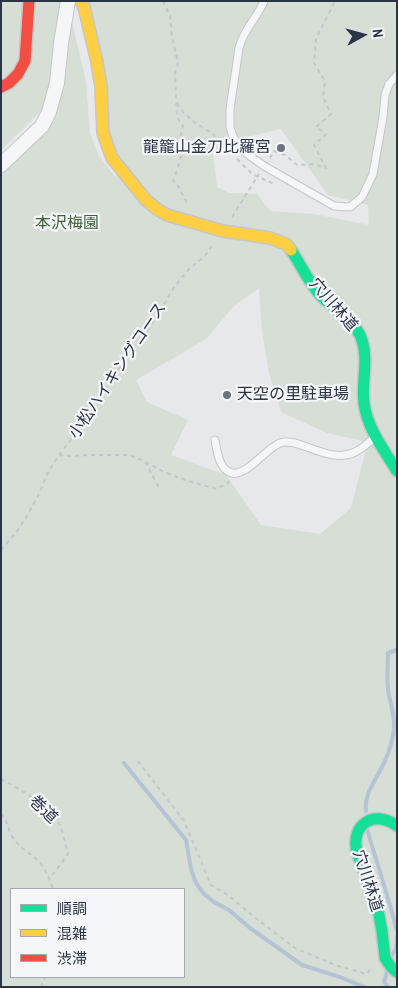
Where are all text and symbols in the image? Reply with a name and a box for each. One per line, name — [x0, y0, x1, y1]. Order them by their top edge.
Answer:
north arrow — [338, 10, 388, 60]
text: N — [368, 28, 387, 38]
place label: 龍籠山金刀比羅宮 — [143, 138, 271, 158]
marker: 龍籠山金刀比羅宮 — [275, 142, 287, 154]
park label: 本沢梅園 — [35, 214, 99, 234]
street label: 穴川林道 — [305, 275, 361, 335]
street label: 小松ハイキングコース — [65, 299, 171, 443]
place label: 天空の里駐車場 — [237, 385, 349, 405]
marker: 天空の里駐車場 — [221, 389, 233, 401]
street label: 巻道 — [25, 792, 61, 828]
street label: 穴川林道 — [348, 848, 386, 914]
legend — [10, 888, 185, 978]
text: 順調 — [57, 898, 87, 919]
text: 混雑 — [57, 923, 87, 944]
text: 渋滞 — [57, 948, 87, 969]

